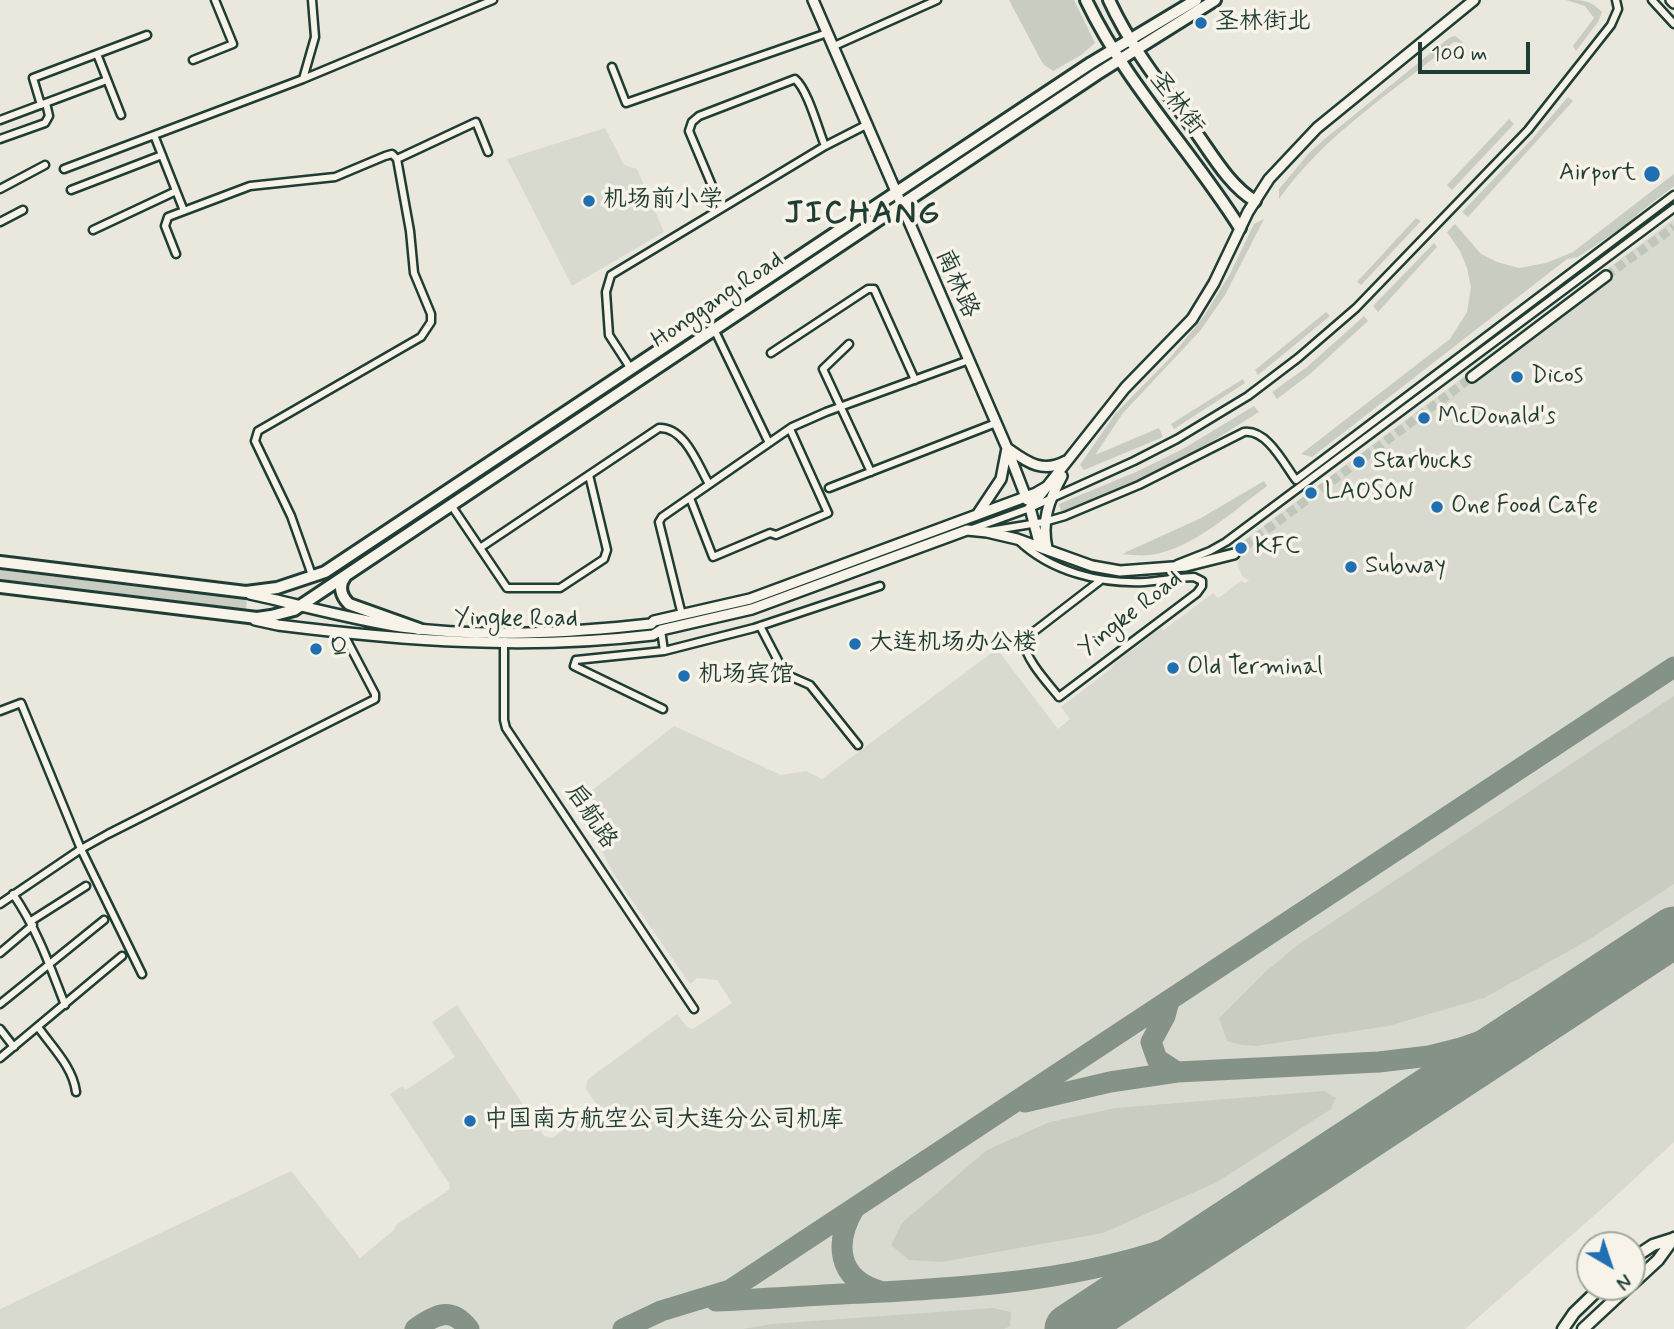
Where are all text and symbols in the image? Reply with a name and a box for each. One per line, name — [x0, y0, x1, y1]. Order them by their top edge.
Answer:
place label: 圣林街北 — [1215, 9, 1311, 37]
marker: 圣林街北 — [1193, 15, 1209, 31]
scale bar — [1422, 28, 1534, 72]
text: 100 m — [1431, 40, 1487, 68]
street label: 圣林街 — [1143, 67, 1209, 141]
place label: Airport — [1559, 160, 1636, 188]
marker: Airport — [1642, 164, 1662, 184]
place label: 机场前小学 — [603, 187, 723, 215]
marker: 机场前小学 — [581, 193, 597, 209]
district label: JICHANG — [788, 196, 938, 234]
street label: 南林路 — [928, 245, 984, 323]
street label: Honggang Road — [647, 246, 789, 356]
place label: Dicos — [1531, 363, 1583, 391]
marker: Dicos — [1509, 369, 1525, 385]
place label: McDonald's — [1438, 404, 1556, 432]
marker: McDonald's — [1416, 410, 1432, 426]
place label: Starbucks — [1373, 448, 1472, 476]
marker: Starbucks — [1351, 454, 1367, 470]
place label: LAOSON — [1325, 479, 1414, 507]
marker: LAOSON — [1303, 485, 1319, 501]
place label: One Food Cafe — [1451, 493, 1598, 521]
marker: One Food Cafe — [1429, 499, 1445, 515]
place label: KFC — [1255, 534, 1300, 562]
marker: KFC — [1233, 540, 1249, 556]
place label: Subway — [1365, 553, 1446, 581]
marker: Subway — [1343, 559, 1359, 575]
street label: Yingke Road — [1073, 566, 1189, 664]
street label: Yingke Road — [454, 606, 578, 634]
place label: 大连机场办公楼 — [869, 630, 1037, 658]
place label: Q — [330, 635, 348, 663]
marker: 大连机场办公楼 — [847, 636, 863, 652]
marker: Q — [308, 641, 324, 657]
place label: Old Terminal — [1187, 654, 1323, 682]
marker: Old Terminal — [1165, 660, 1181, 676]
place label: 机场宾馆 — [698, 662, 794, 690]
marker: 机场宾馆 — [676, 668, 692, 684]
street label: 启航路 — [558, 779, 622, 855]
place label: 中国南方航空公司大连分公司机库 — [484, 1107, 844, 1135]
marker: 中国南方航空公司大连分公司机库 — [462, 1113, 478, 1129]
north arrow — [1576, 1231, 1646, 1301]
text: N — [1610, 1267, 1636, 1295]

